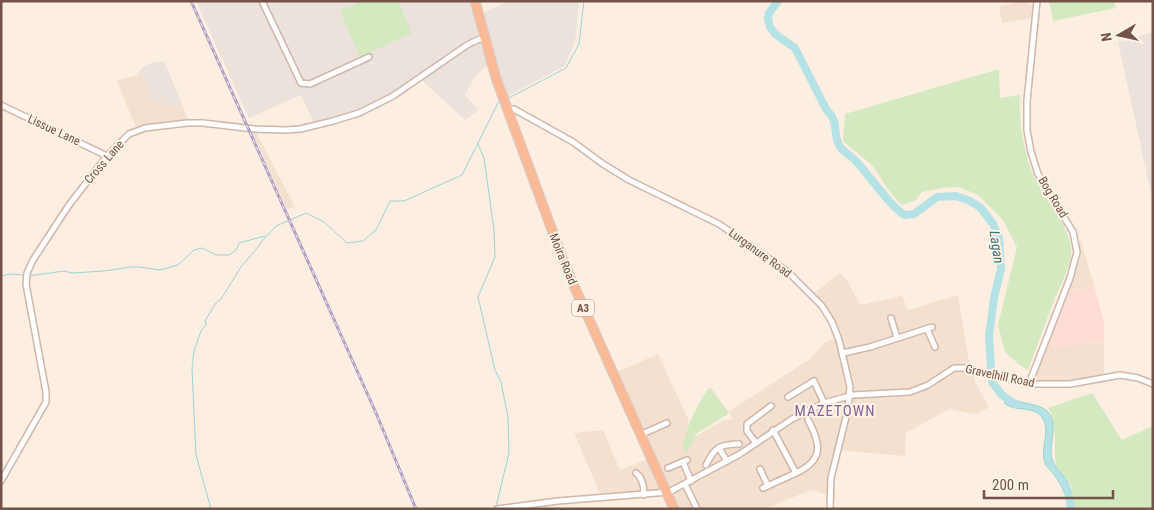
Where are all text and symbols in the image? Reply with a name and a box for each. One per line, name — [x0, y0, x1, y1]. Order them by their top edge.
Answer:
north arrow — [1094, 10, 1144, 60]
text: N — [1098, 32, 1115, 43]
street label: Lissue Lane — [25, 112, 83, 148]
street label: Cross Lane — [81, 137, 127, 187]
street label: Bog Road — [1035, 174, 1071, 220]
street label: Lurganure Road — [726, 226, 794, 280]
water label: Lagan — [987, 230, 1007, 264]
street label: Moira Road — [546, 231, 580, 287]
road number: A3 — [572, 300, 594, 316]
street label: Gravelhill Road — [964, 362, 1036, 390]
district label: MAZETOWN — [795, 402, 875, 420]
scale bar — [984, 468, 1113, 500]
text: 200 m — [992, 476, 1029, 494]

